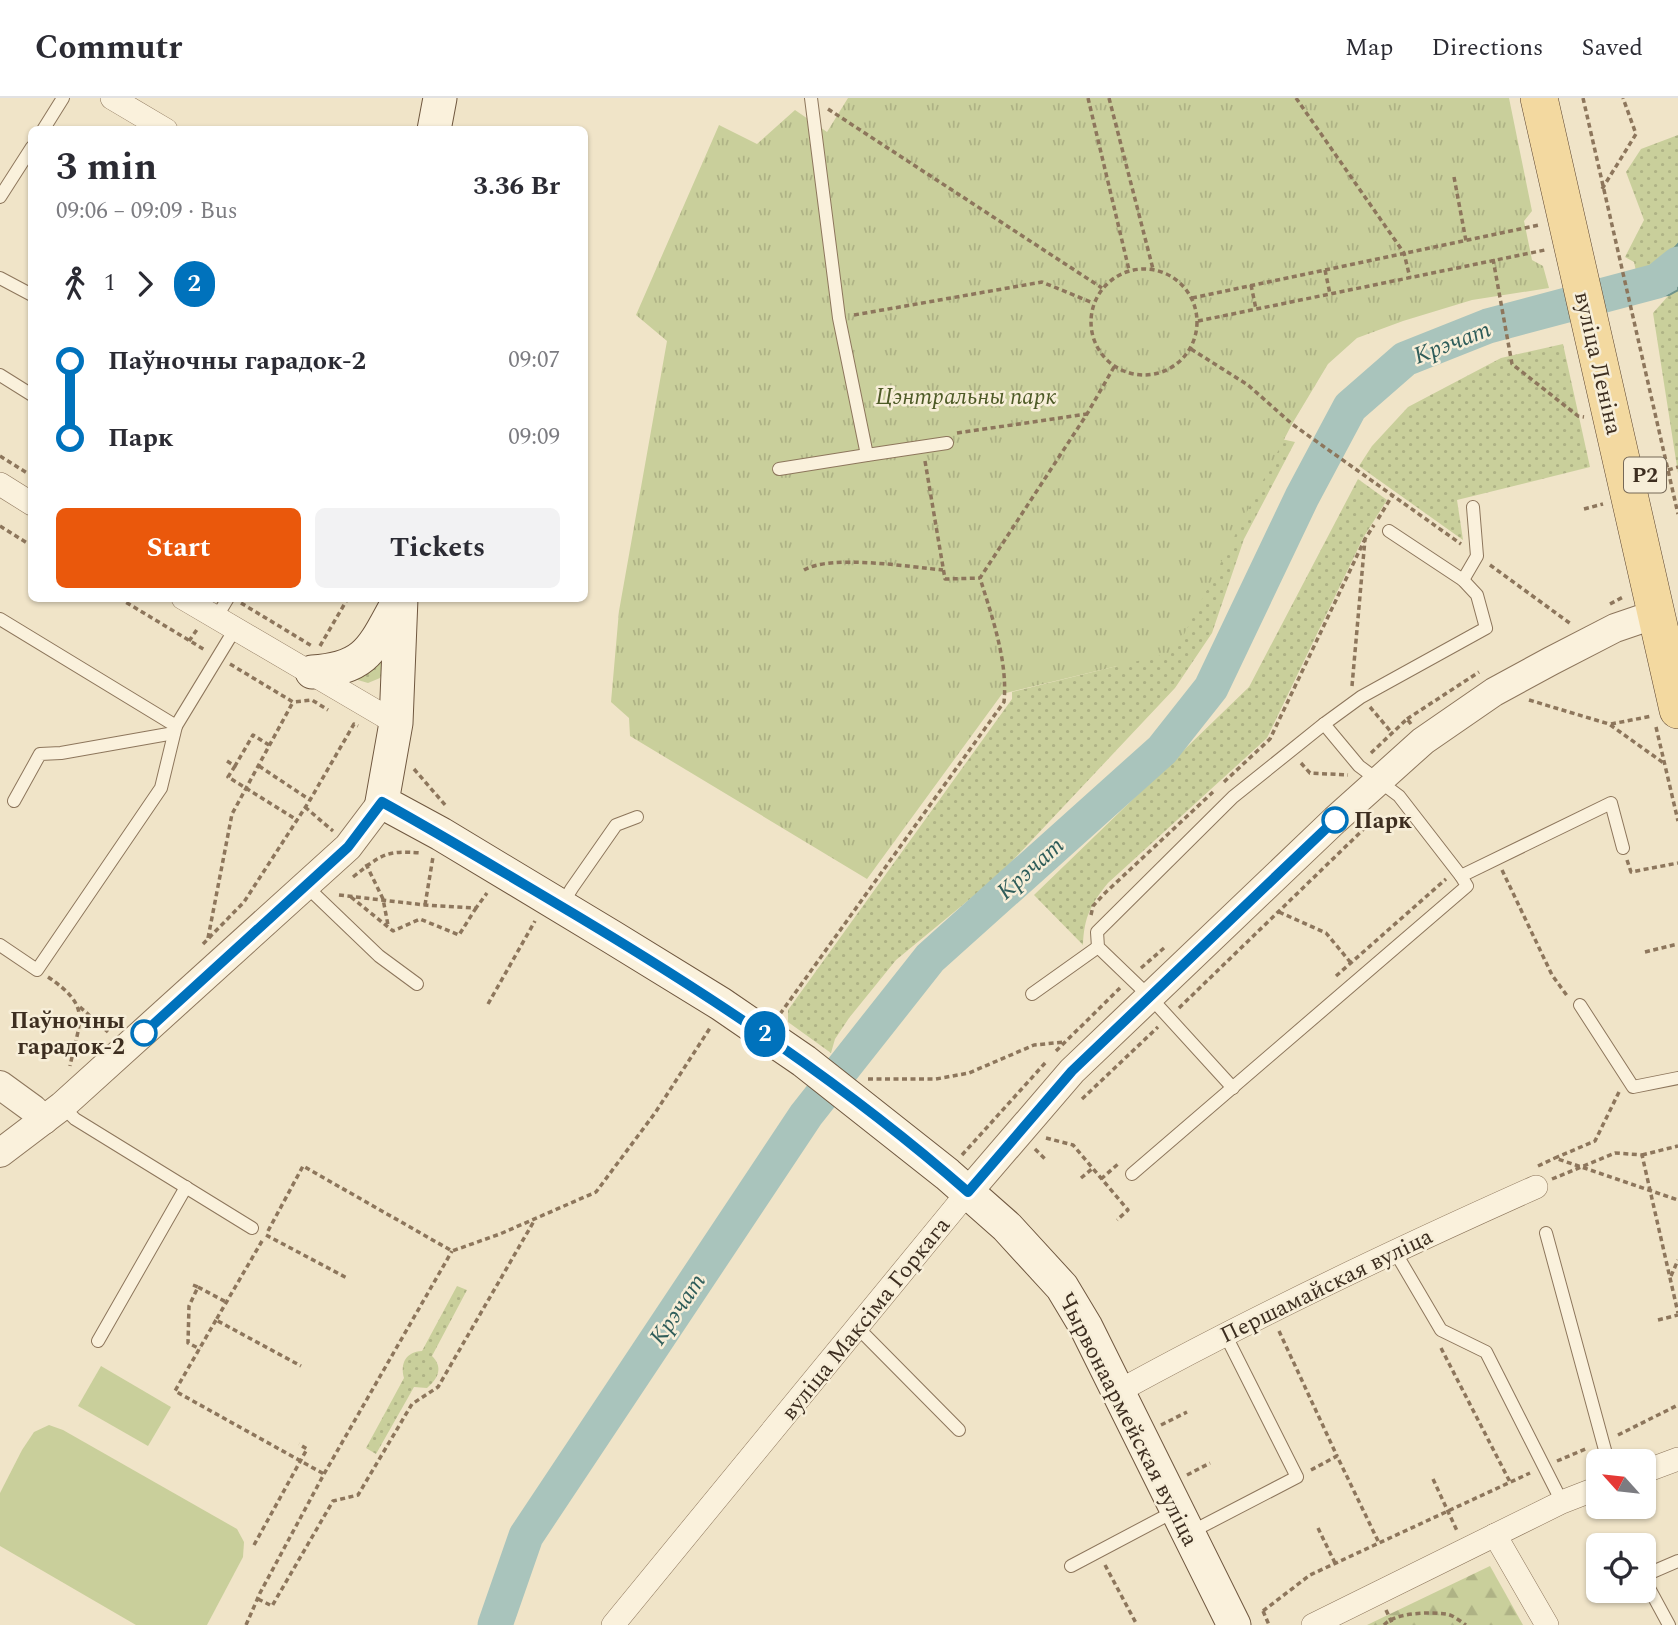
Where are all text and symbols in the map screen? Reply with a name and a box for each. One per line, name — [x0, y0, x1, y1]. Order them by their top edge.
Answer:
text: Commutr — [35, 23, 182, 73]
text: Map — [1345, 30, 1393, 66]
text: Directions — [1431, 30, 1543, 66]
text: Saved — [1581, 30, 1643, 66]
text: 3 min — [56, 139, 157, 197]
text: 3.36 Br — [473, 166, 560, 206]
text: 09:06 – 09:09 · Bus — [56, 194, 238, 229]
icon: walk — [56, 265, 94, 303]
icon: forward — [126, 265, 164, 303]
text: 1 — [104, 266, 116, 301]
text: 2 — [188, 266, 201, 302]
street label: вуліца Леніна — [1564, 288, 1631, 439]
water label: Крэчат — [1408, 312, 1497, 374]
text: Паўночны гарадок-2 — [108, 341, 366, 381]
text: 09:07 — [508, 343, 560, 378]
park label: Цэнтральны парк — [876, 380, 1056, 415]
text: Парк — [108, 418, 174, 458]
text: 09:09 — [508, 420, 560, 455]
road number: Р2 — [1624, 458, 1666, 492]
button: Start — [56, 508, 301, 588]
button: Tickets — [315, 508, 560, 588]
place label: Парк — [1354, 804, 1412, 839]
marker: Парк — [1322, 807, 1348, 833]
water label: Крэчат — [989, 828, 1073, 909]
place label: Паўночны гарадок-2 — [10, 1004, 125, 1065]
line badge: 2 — [742, 1011, 788, 1057]
text: 2 — [758, 1016, 772, 1052]
marker: Паўночны гарадок-2 — [131, 1020, 157, 1046]
street label: вуліца Максіма Горкага — [773, 1210, 959, 1428]
street label: Першамайская вуліца — [1214, 1220, 1439, 1353]
water label: Крэчат — [640, 1266, 715, 1353]
street label: Чырвонаармейская вуліца — [1048, 1287, 1207, 1553]
north arrow — [1586, 1449, 1656, 1519]
map controls — [1586, 1449, 1656, 1603]
button: locate — [1586, 1533, 1656, 1603]

